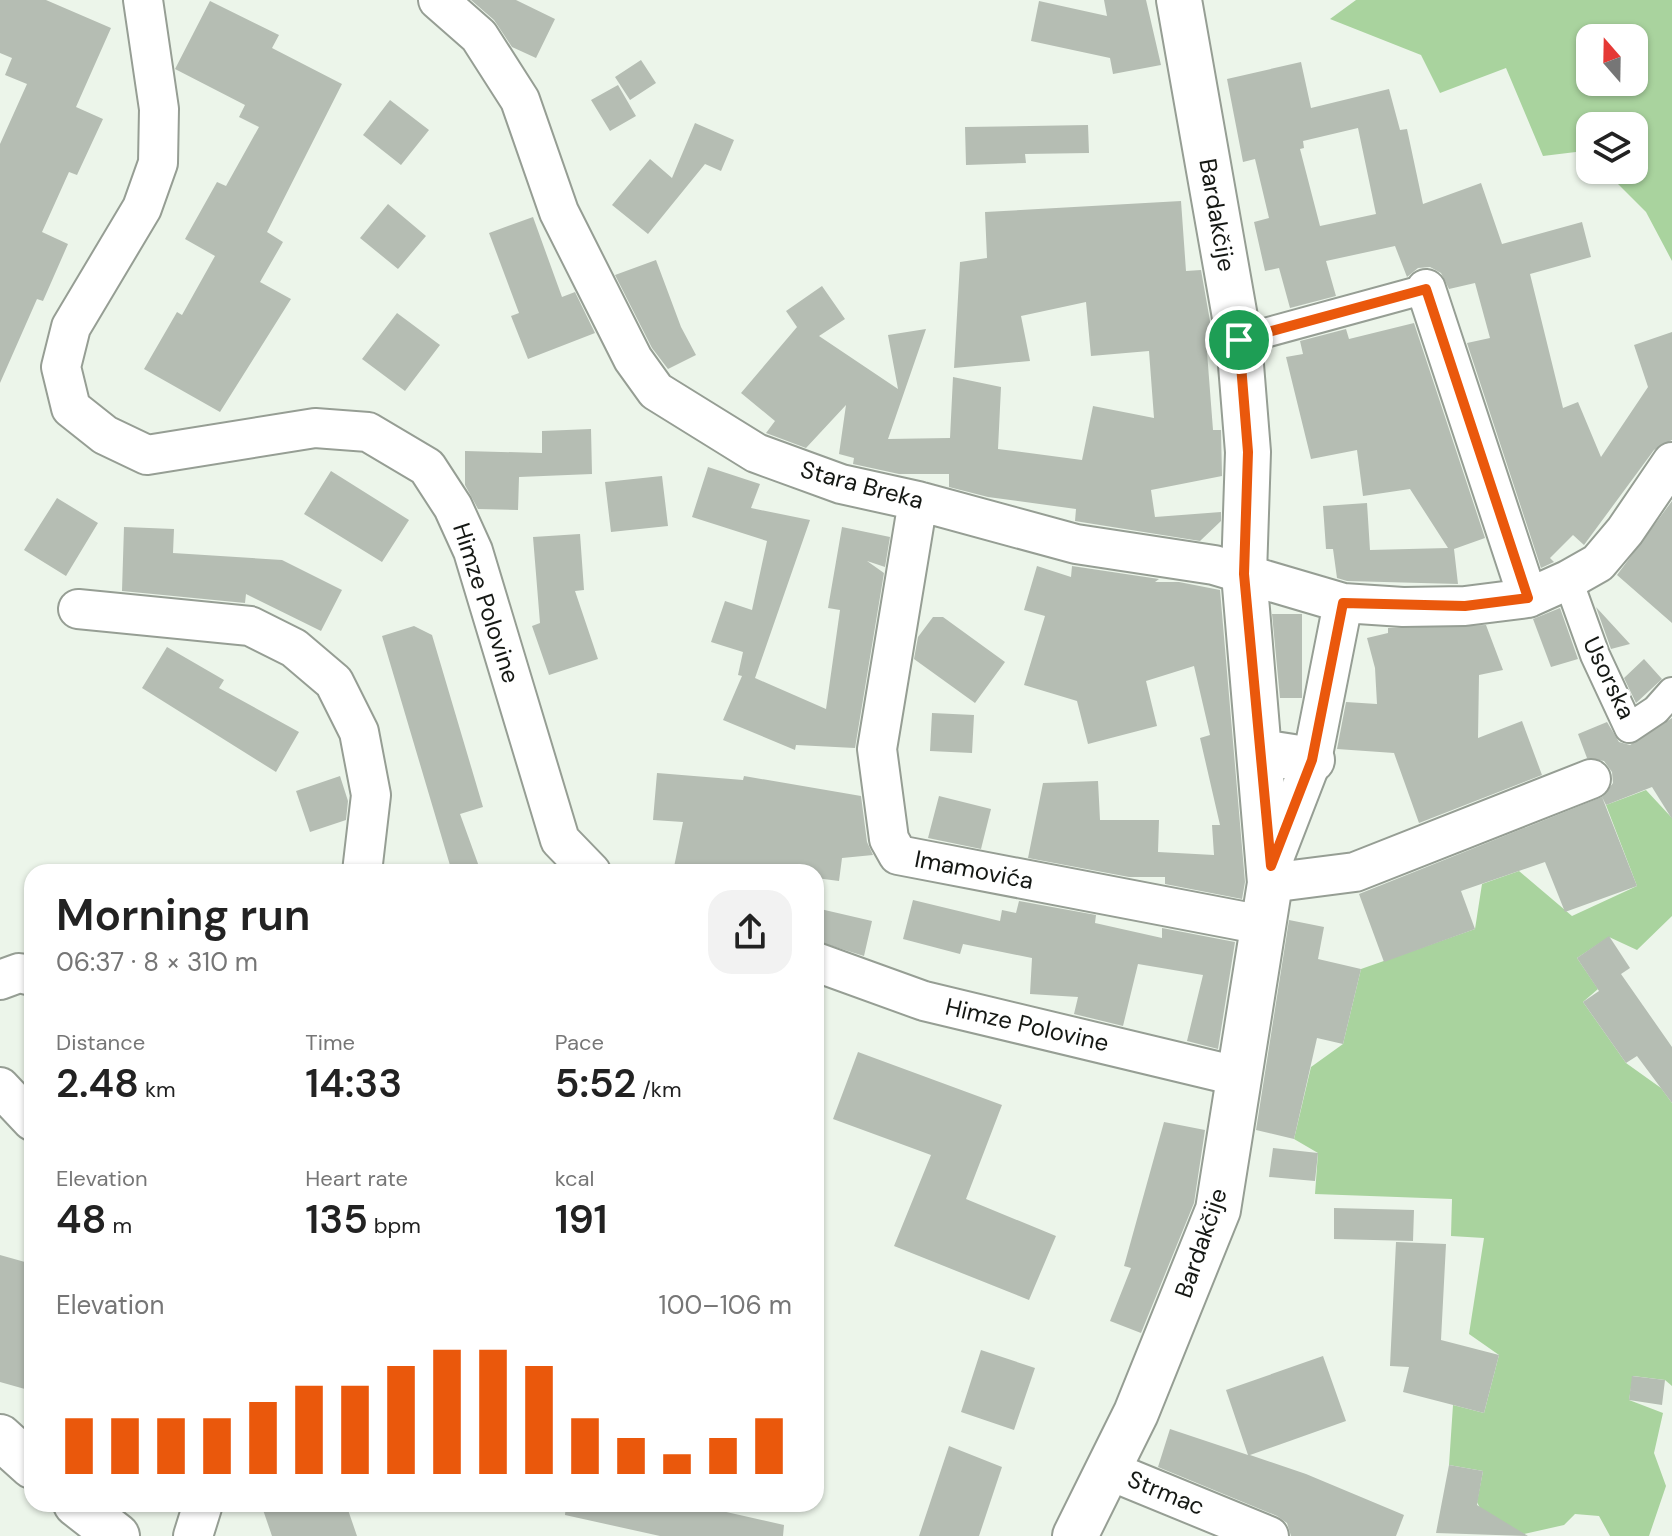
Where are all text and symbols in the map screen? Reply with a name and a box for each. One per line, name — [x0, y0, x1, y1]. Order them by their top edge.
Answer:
north arrow — [1576, 24, 1648, 96]
map controls — [1576, 24, 1648, 184]
button: layers — [1576, 112, 1648, 184]
street label: Bardakčije — [1192, 156, 1243, 274]
pin — [1205, 306, 1273, 374]
icon: arrive — [1217, 318, 1261, 362]
street label: Stara Breka — [797, 453, 927, 516]
street label: Himze Polovine — [446, 519, 527, 687]
street label: Usorska — [1576, 631, 1643, 724]
street label: Imamovića — [912, 843, 1036, 896]
text: Morning run — [56, 886, 310, 944]
button: share — [708, 890, 792, 974]
text: 06:37 · 8 × 310 m — [56, 945, 258, 979]
street label: Himze Polovine — [942, 991, 1112, 1058]
text: Distance — [56, 1028, 145, 1057]
text: Time — [305, 1028, 355, 1057]
text: Pace — [555, 1028, 604, 1057]
text: 2.48 — [56, 1057, 139, 1109]
text: 14:33 — [305, 1057, 402, 1109]
text: 5:52 — [555, 1057, 636, 1109]
text: km — [139, 1075, 176, 1104]
text: /km — [636, 1075, 682, 1104]
text: Elevation — [56, 1164, 148, 1193]
text: Heart rate — [305, 1164, 408, 1193]
text: kcal — [555, 1164, 594, 1193]
street label: Bardakčije — [1167, 1184, 1234, 1302]
text: 48 — [56, 1193, 107, 1245]
text: 135 — [305, 1193, 368, 1245]
text: 191 — [555, 1193, 607, 1245]
text: m — [107, 1211, 132, 1240]
text: bpm — [368, 1211, 421, 1240]
text: Elevation — [56, 1288, 164, 1322]
text: 100–106 m — [659, 1288, 792, 1322]
street label: Strmac — [1123, 1463, 1209, 1522]

